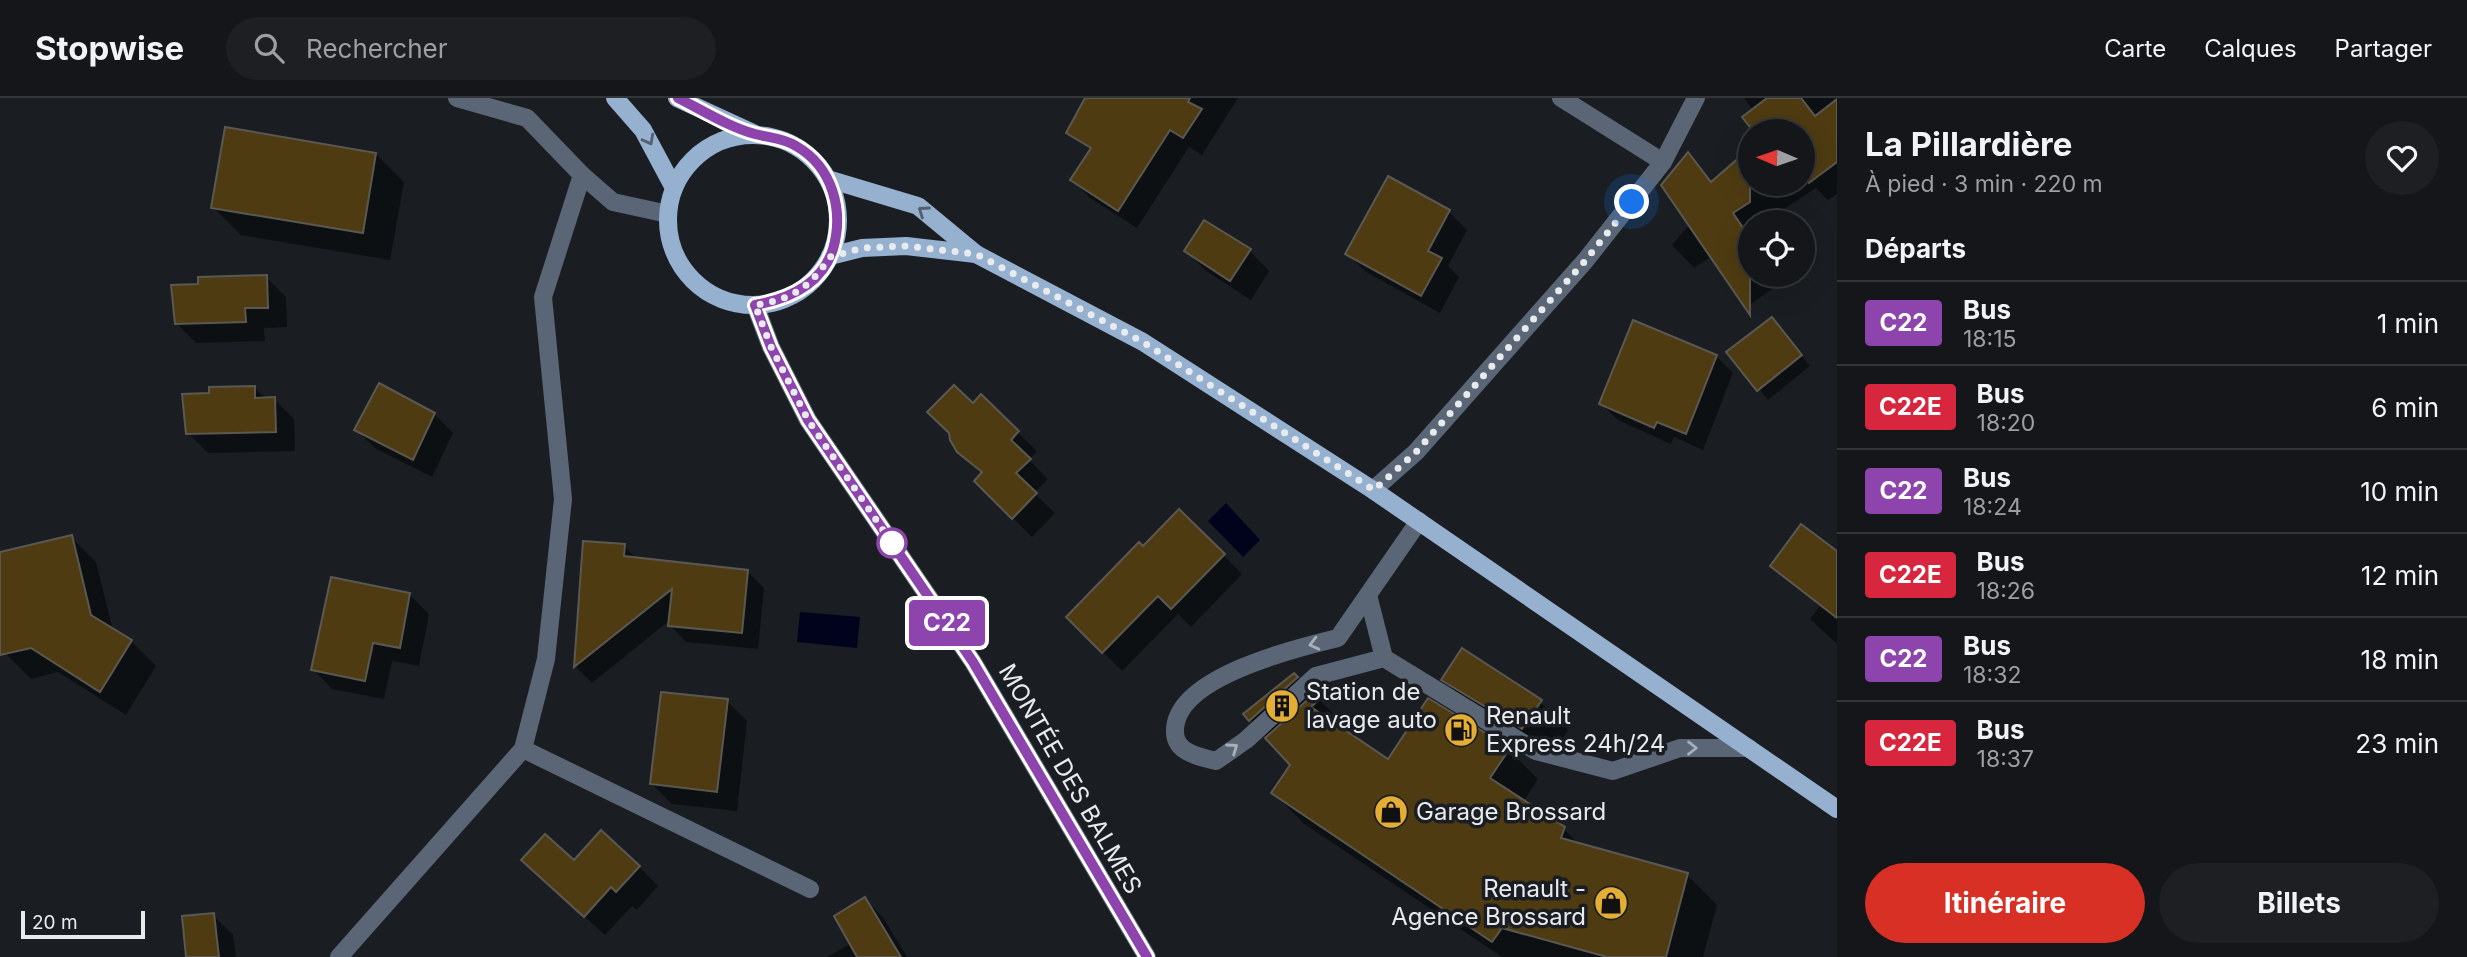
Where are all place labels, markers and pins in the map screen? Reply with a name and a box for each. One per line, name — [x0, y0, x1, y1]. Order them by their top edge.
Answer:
unlabelled marker — [877, 528, 907, 558]
place label: Station de lavage auto — [1306, 677, 1437, 734]
building icon: Station de lavage auto — [1263, 687, 1301, 725]
place label: Renault Express 24h/24 — [1486, 701, 1665, 758]
fuel station icon: Renault Express 24h/24 — [1442, 711, 1480, 749]
shop icon: Garage Brossard — [1372, 793, 1410, 831]
place label: Garage Brossard — [1416, 797, 1606, 826]
place label: Renault - Agence Brossard — [1391, 874, 1586, 931]
shop icon: Renault - Agence Brossard — [1592, 884, 1630, 922]

